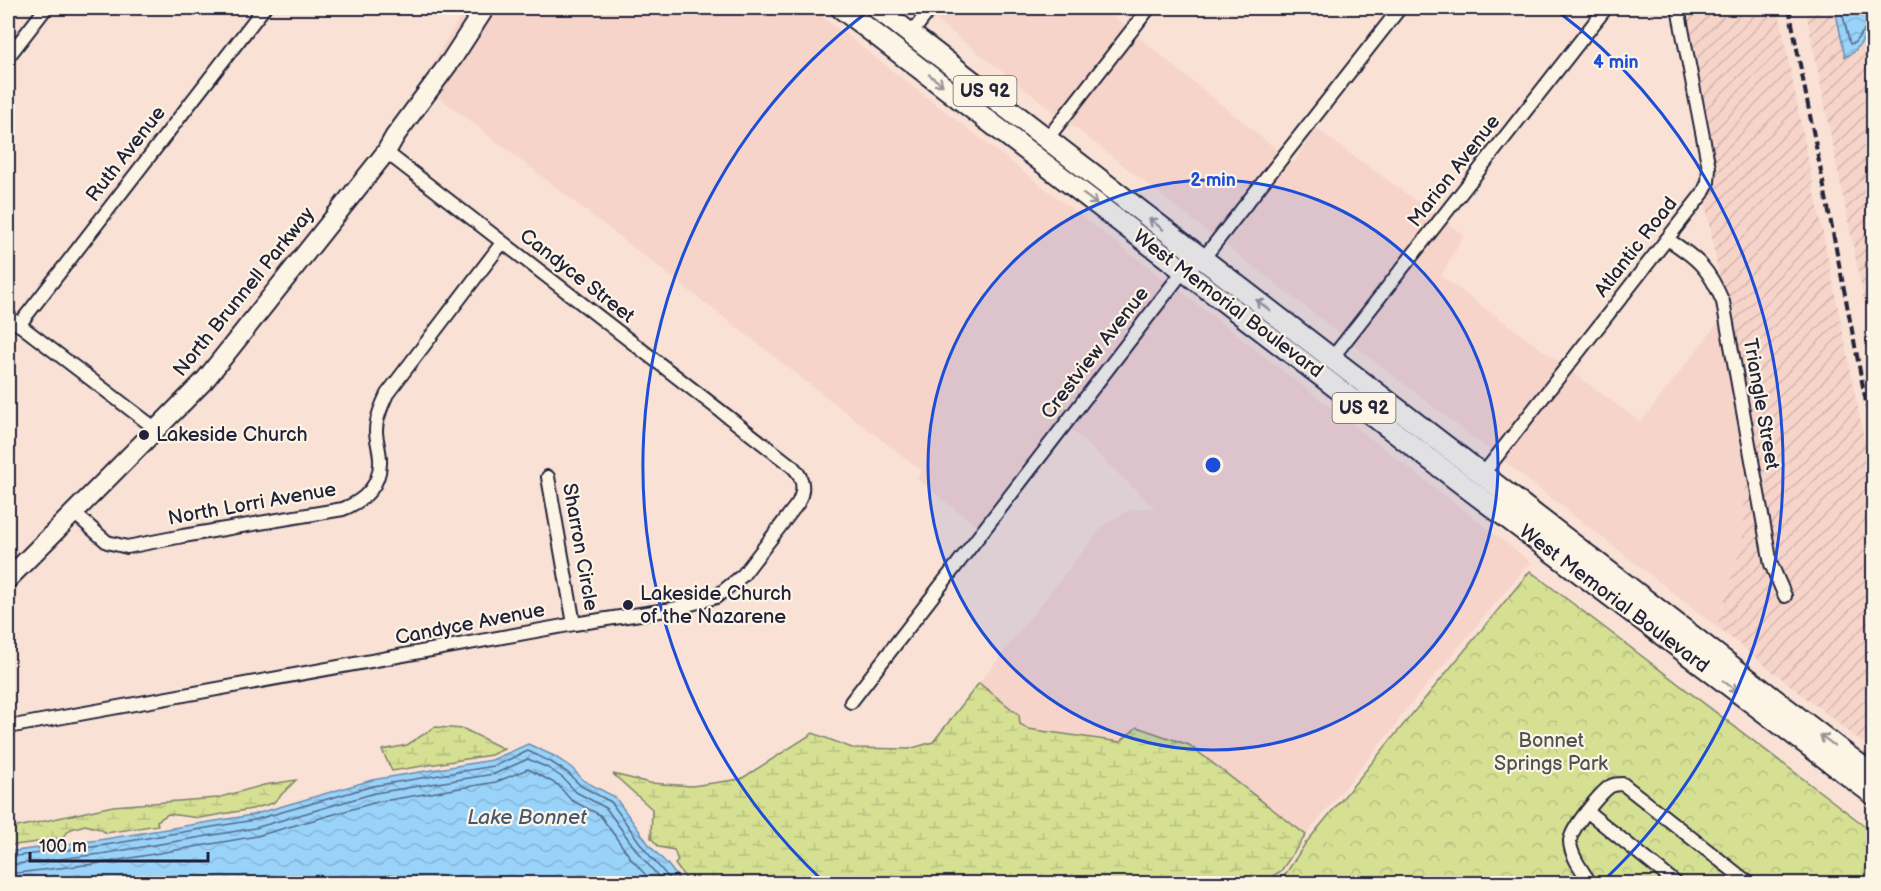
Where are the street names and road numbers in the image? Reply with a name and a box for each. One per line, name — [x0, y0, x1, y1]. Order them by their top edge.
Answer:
road number: US 92 — [954, 76, 1016, 106]
street label: Ruth Avenue — [81, 101, 171, 207]
street label: Marion Avenue — [1403, 110, 1505, 232]
street label: Atlantic Road — [1589, 192, 1683, 302]
street label: North Brunnell Parkway — [168, 202, 320, 382]
street label: Candyce Street — [515, 224, 639, 328]
street label: West Memorial Boulevard — [1128, 225, 1328, 383]
street label: Crestview Avenue — [1036, 282, 1154, 424]
street label: Triangle Street — [1738, 336, 1784, 472]
road number: US 92 — [1332, 393, 1396, 423]
street label: North Lorri Avenue — [166, 477, 338, 531]
street label: Sharron Circle — [557, 481, 603, 613]
street label: West Memorial Boulevard — [1514, 520, 1714, 678]
street label: Candyce Avenue — [393, 598, 547, 650]

